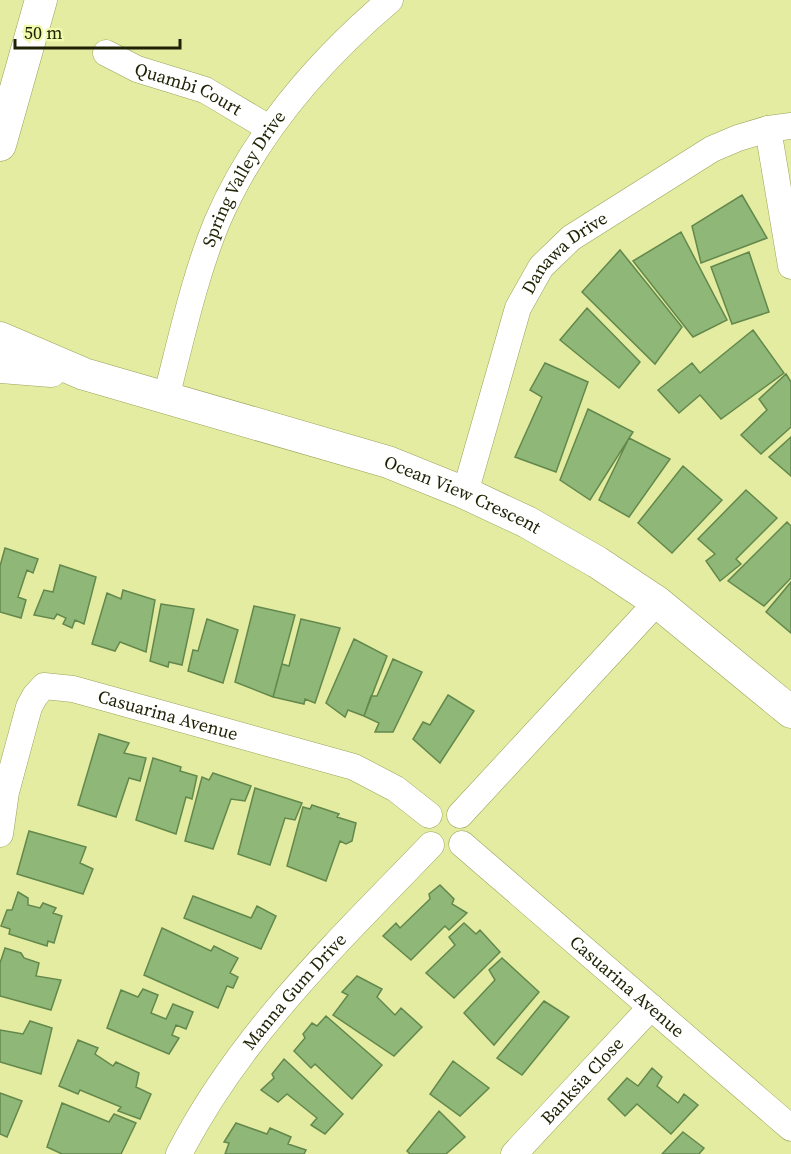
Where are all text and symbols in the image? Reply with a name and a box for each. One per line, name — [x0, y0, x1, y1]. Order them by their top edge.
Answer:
scale bar — [15, 12, 180, 50]
text: 50 m — [24, 20, 62, 45]
street label: Quambi Court — [132, 56, 247, 121]
street label: Spring Valley Drive — [196, 105, 291, 250]
street label: Danawa Drive — [515, 205, 612, 299]
street label: Ocean View Crescent — [381, 449, 546, 539]
street label: Casuarina Avenue — [95, 683, 241, 746]
street label: Manna Gum Drive — [237, 927, 352, 1055]
street label: Casuarina Avenue — [565, 929, 690, 1043]
street label: Banksia Close — [535, 1031, 629, 1130]

